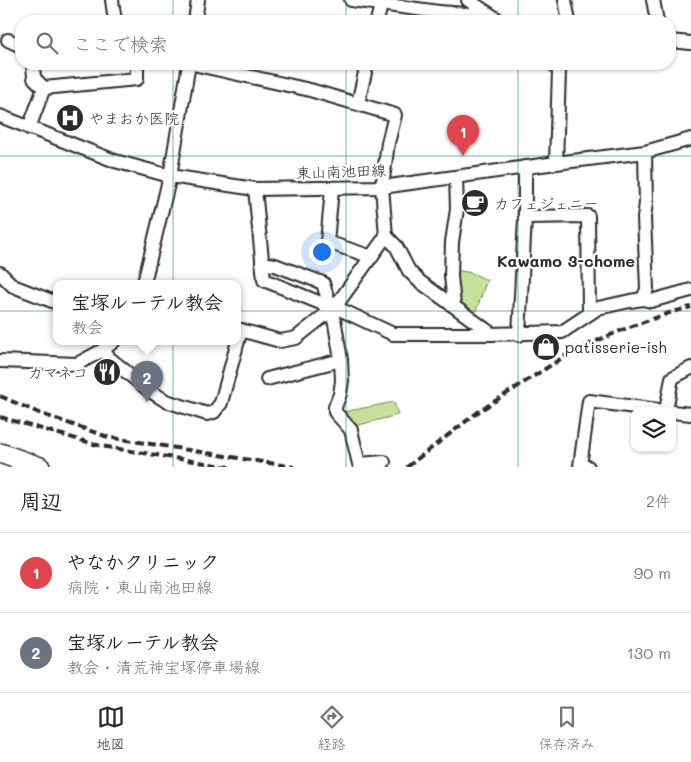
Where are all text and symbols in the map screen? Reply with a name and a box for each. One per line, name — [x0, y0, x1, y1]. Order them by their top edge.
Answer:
search box — [15, 15, 676, 70]
icon: search — [33, 29, 61, 57]
text: ここで検索 — [73, 31, 168, 56]
hospital icon: やまおか医院 — [55, 103, 85, 133]
place label: やまおか医院 — [89, 108, 179, 128]
pin: 1 — [447, 115, 479, 156]
street label: 東山南池田線 — [296, 159, 386, 183]
cafe icon: カフェジェニー — [460, 188, 490, 218]
place label: カフェジェニー — [494, 193, 599, 213]
your location — [309, 239, 335, 265]
district label: Kawamo 3-chome — [497, 250, 635, 271]
popup — [53, 280, 241, 345]
text: 宝塚ルーテル教会 — [71, 289, 223, 314]
text: 教会 — [71, 316, 103, 337]
shop icon: patisserie-ish — [531, 332, 561, 362]
place label: patisserie-ish — [565, 337, 667, 357]
restaurant icon: カマネコ — [92, 357, 122, 387]
pin: 2 — [131, 361, 163, 402]
place label: カマネコ — [28, 362, 88, 382]
map controls — [631, 407, 676, 452]
button: layers — [631, 407, 676, 452]
text: 周辺 — [20, 487, 62, 514]
text: 2件 — [646, 490, 671, 511]
text: やなかクリニック — [67, 549, 219, 574]
text: 1 — [32, 562, 40, 583]
text: 90 m — [634, 562, 671, 583]
text: 病院 · 東山南池田線 — [67, 576, 212, 597]
text: 宝塚ルーテル教会 — [67, 629, 219, 654]
text: 2 — [32, 642, 40, 663]
text: 130 m — [627, 642, 671, 663]
text: 教会 · 清荒神宝塚停車場線 — [67, 656, 260, 677]
tab: 地図 — [97, 703, 125, 753]
tab: 経路 — [318, 703, 346, 753]
tab: 保存済み — [539, 703, 595, 753]

